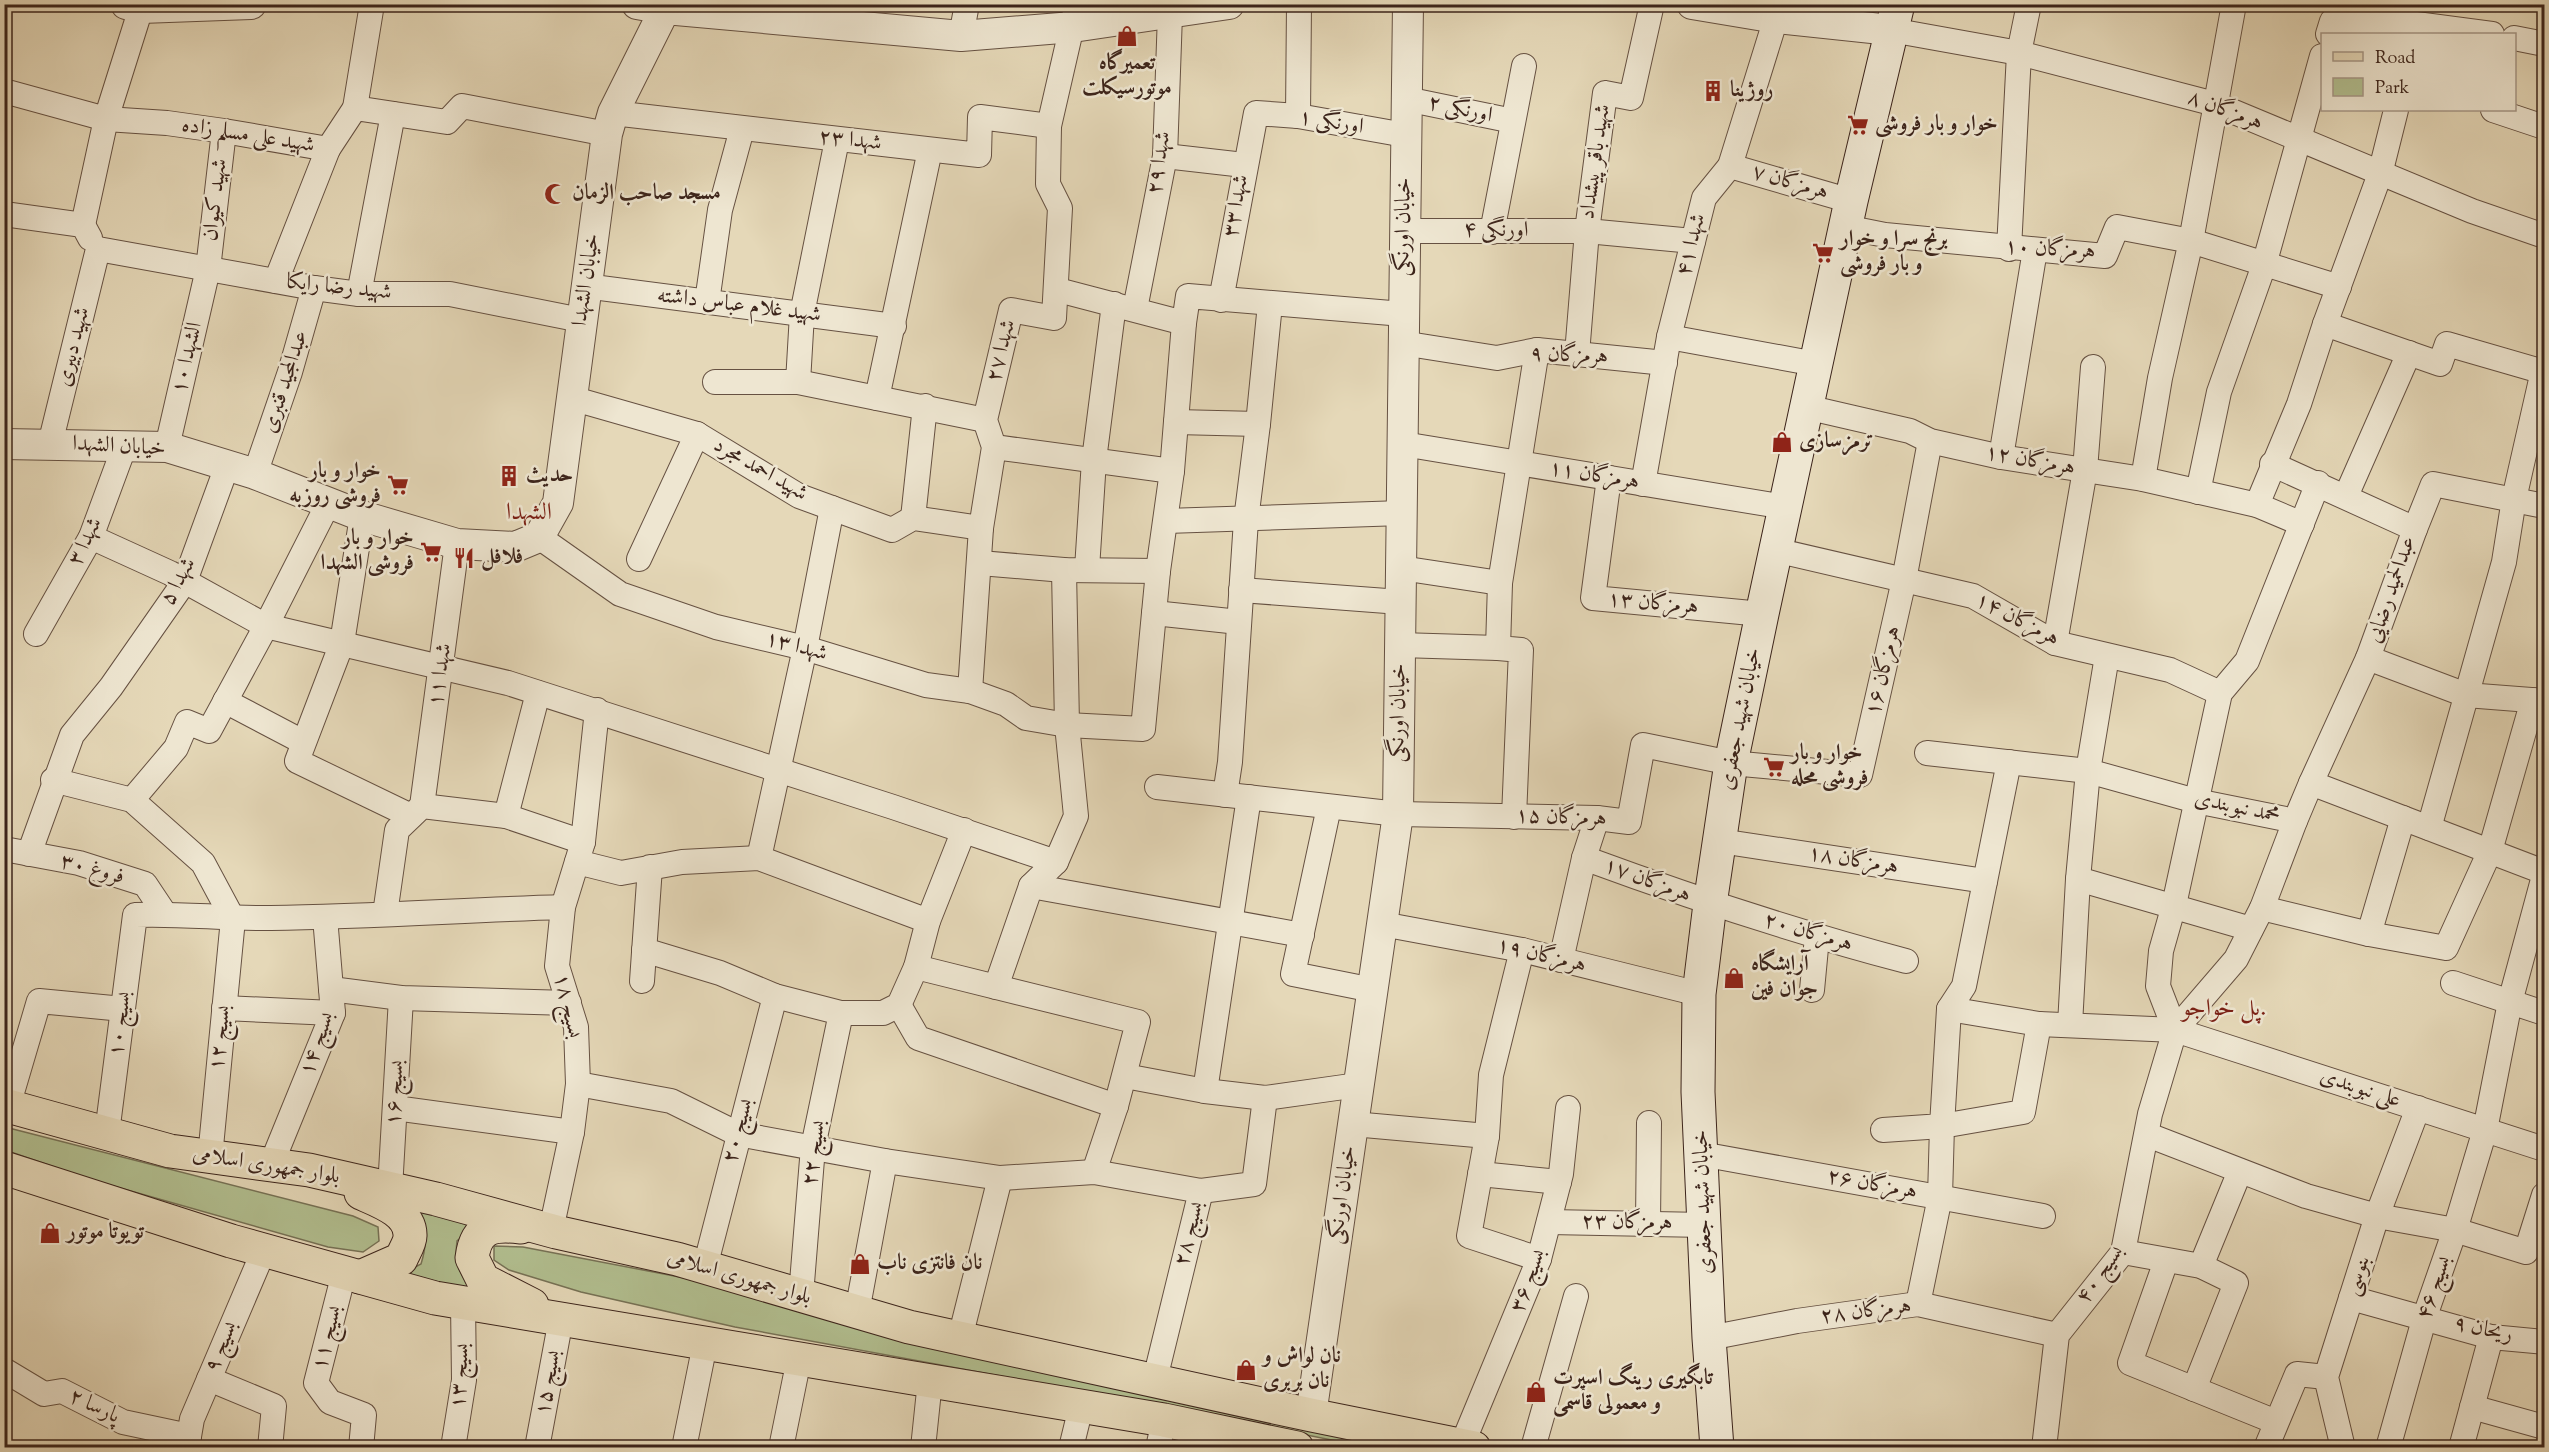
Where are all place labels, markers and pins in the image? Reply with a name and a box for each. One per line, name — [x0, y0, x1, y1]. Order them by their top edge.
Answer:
shop icon: تعمیرگاه موتورسیکلت — [1115, 24, 1139, 48]
place label: تعمیرگاه موتورسیکلت — [1082, 48, 1172, 105]
place label: روژینا — [1730, 75, 1774, 107]
building icon: روژینا — [1701, 79, 1725, 103]
place label: خوار و بار فروشی — [1875, 109, 1998, 141]
supermarket icon: خوار و بار فروشی — [1846, 113, 1870, 137]
place label: مسجد صاحب الزمان — [572, 178, 721, 210]
mosque icon: مسجد صاحب الزمان — [543, 182, 567, 206]
place label: برنج سرا و خوار و بار فروشی — [1837, 224, 1948, 281]
supermarket icon: برنج سرا و خوار و بار فروشی — [1811, 241, 1835, 265]
place label: ترمزسازی — [1799, 426, 1874, 458]
shop icon: ترمزسازی — [1770, 430, 1794, 454]
place label: خوار و بار فروشی روزبه — [289, 456, 381, 513]
place label: حدیث — [526, 460, 573, 492]
building icon: حدیث — [497, 464, 521, 488]
supermarket icon: خوار و بار فروشی روزبه — [386, 473, 410, 497]
place label: خوار و بار فروشی الشهدا — [321, 523, 414, 580]
supermarket icon: خوار و بار فروشی الشهدا — [419, 540, 443, 564]
place label: فلافل — [481, 542, 523, 574]
restaurant icon: فلافل — [452, 546, 476, 570]
place label: خوار و بار فروشی محله — [1788, 738, 1868, 795]
supermarket icon: خوار و بار فروشی محله — [1762, 755, 1786, 779]
place label: آرایشگاه جوان فین — [1751, 948, 1818, 1006]
shop icon: آرایشگاه جوان فین — [1722, 966, 1746, 990]
place label: تویوتا موتور — [64, 1217, 145, 1249]
shop icon: تویوتا موتور — [38, 1221, 62, 1245]
place label: نان فانتزی ناب — [877, 1248, 982, 1280]
shop icon: نان فانتزی ناب — [848, 1252, 872, 1276]
place label: نان لواش و نان بربری — [1261, 1341, 1341, 1398]
shop icon: نان لواش و نان بربری — [1234, 1358, 1258, 1382]
place label: تابگیری رینگ اسپرت و معمولی قاسمی — [1553, 1362, 1714, 1420]
shop icon: تابگیری رینگ اسپرت و معمولی قاسمی — [1524, 1380, 1548, 1404]

